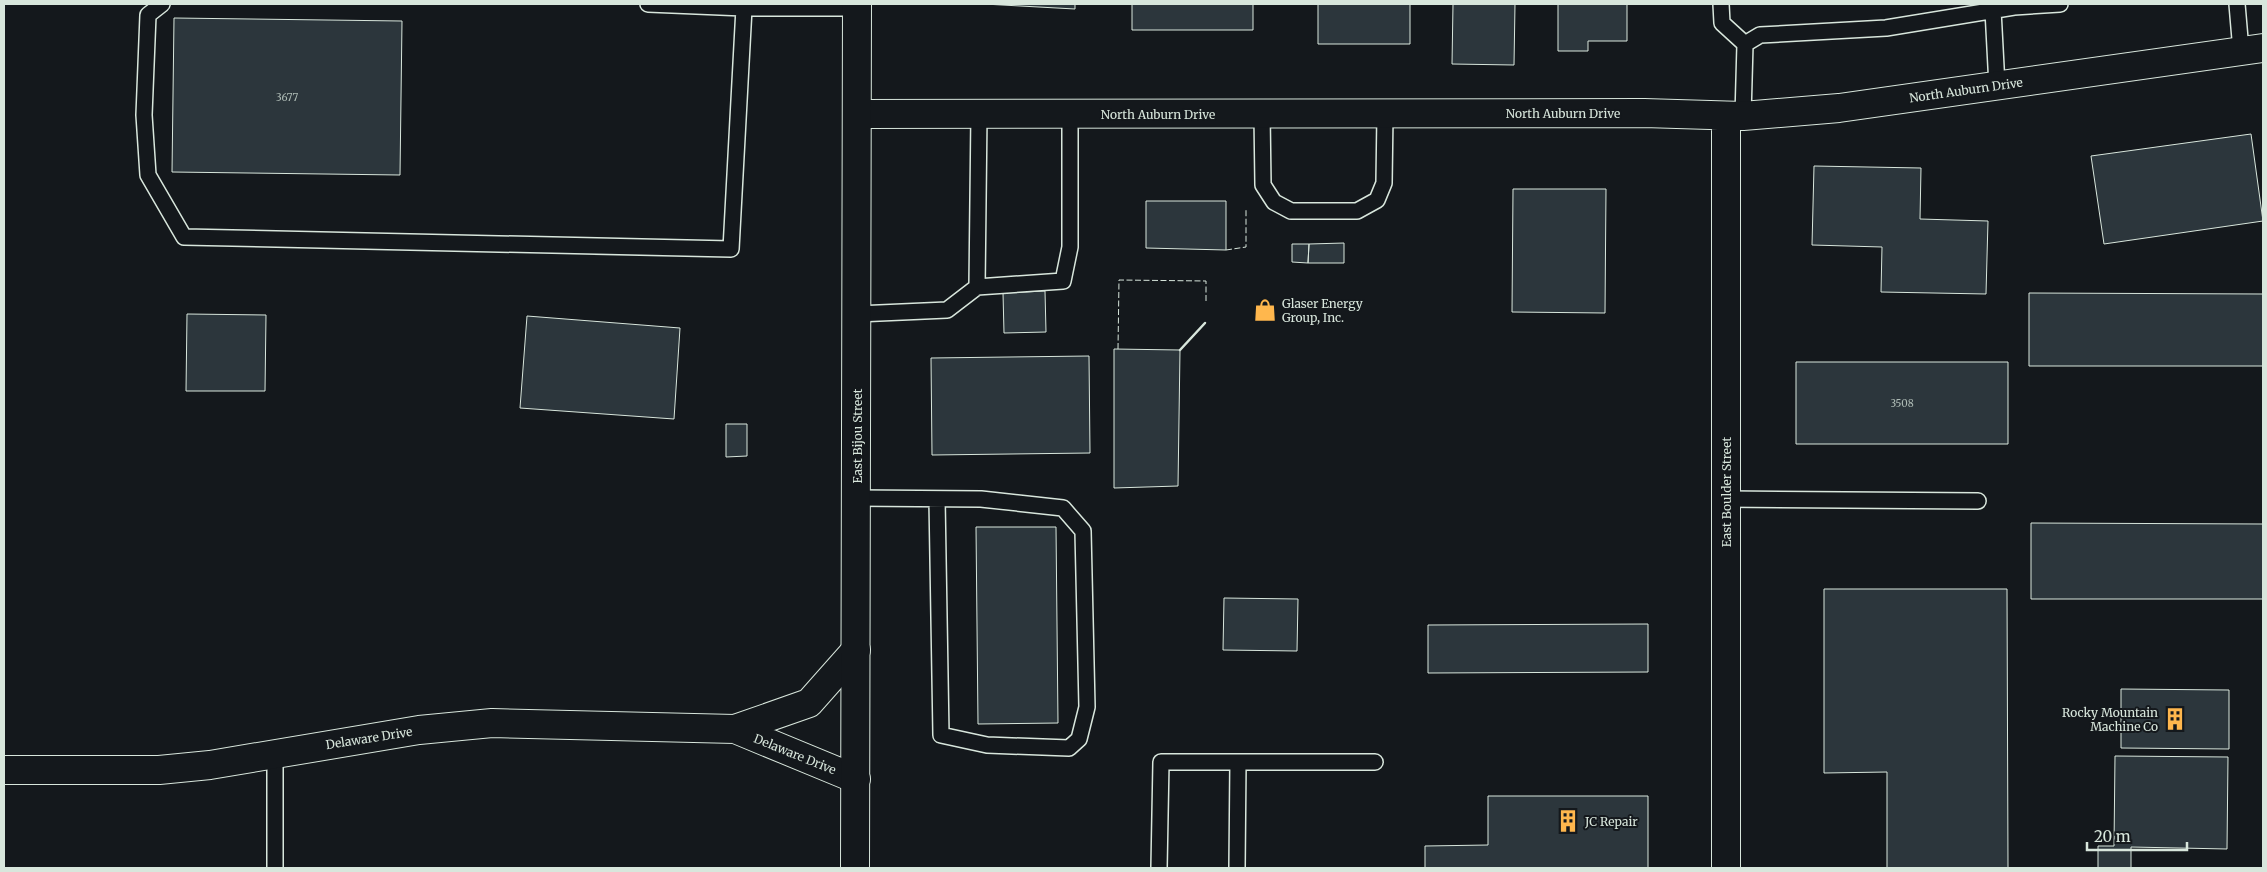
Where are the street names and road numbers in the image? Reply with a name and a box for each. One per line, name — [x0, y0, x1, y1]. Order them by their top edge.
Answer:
street label: North Auburn Drive — [1908, 75, 2024, 105]
street label: North Auburn Drive — [1506, 106, 1620, 121]
street label: North Auburn Drive — [1101, 107, 1215, 122]
street label: East Bijou Street — [850, 388, 865, 483]
street label: East Boulder Street — [1719, 436, 1734, 547]
street label: Delaware Drive — [325, 724, 413, 752]
street label: Delaware Drive — [752, 731, 838, 777]

